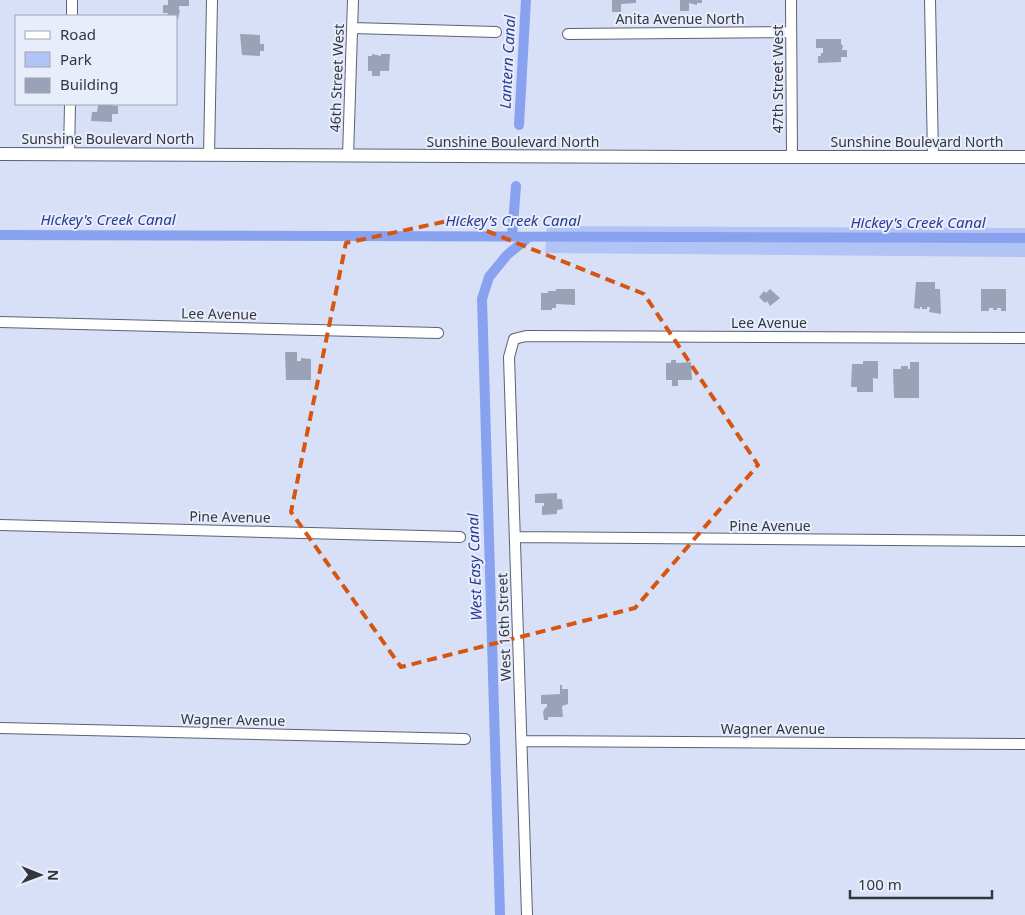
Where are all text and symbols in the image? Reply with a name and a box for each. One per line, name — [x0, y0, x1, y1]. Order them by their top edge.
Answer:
street label: Anita Avenue North — [615, 9, 745, 28]
water label: Lantern Canal — [495, 13, 520, 109]
legend — [15, 15, 178, 105]
street label: 46th Street West — [325, 23, 348, 133]
text: Road — [60, 24, 96, 44]
street label: 47th Street West — [768, 25, 787, 133]
text: Park — [60, 49, 92, 69]
text: Building — [60, 74, 118, 94]
street label: Sunshine Boulevard North — [22, 129, 194, 148]
street label: Sunshine Boulevard North — [427, 132, 599, 151]
street label: Sunshine Boulevard North — [831, 132, 1003, 151]
water label: Hickey's Creek Canal — [40, 209, 177, 229]
water label: Hickey's Creek Canal — [445, 210, 582, 230]
water label: Hickey's Creek Canal — [850, 212, 987, 232]
street label: Lee Avenue — [181, 303, 257, 324]
street label: Lee Avenue — [731, 313, 807, 332]
street label: Pine Avenue — [189, 506, 271, 527]
water label: West Easy Canal — [462, 512, 486, 621]
street label: Pine Avenue — [729, 516, 811, 535]
street label: West 16th Street — [492, 572, 515, 682]
street label: Wagner Avenue — [181, 709, 285, 730]
street label: Wagner Avenue — [721, 719, 825, 738]
north arrow — [15, 850, 65, 900]
scale bar — [850, 868, 992, 900]
text: N — [44, 869, 63, 881]
text: 100 m — [858, 874, 902, 894]

